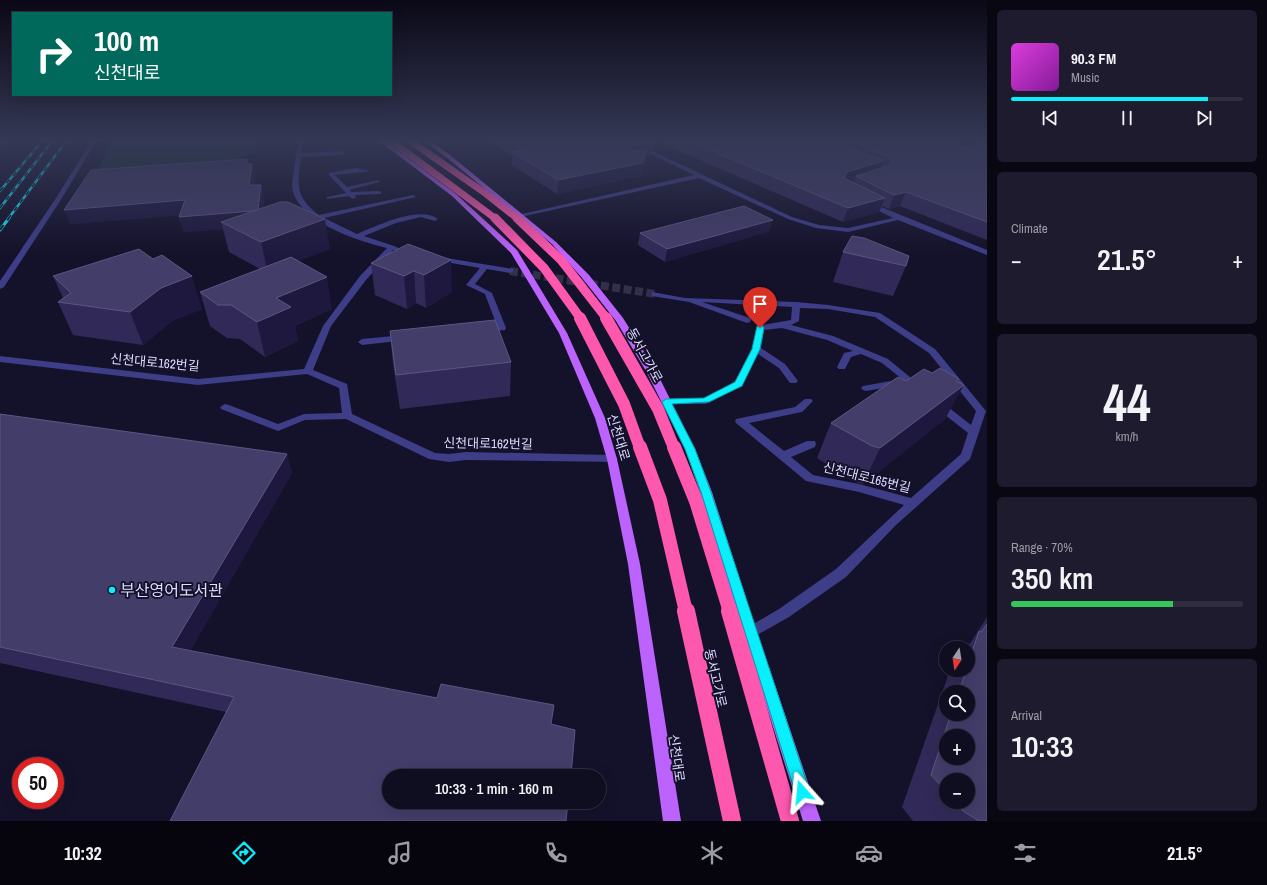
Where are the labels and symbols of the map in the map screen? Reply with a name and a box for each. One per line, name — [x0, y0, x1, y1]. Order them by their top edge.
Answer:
pin — [743, 287, 777, 328]
street label: 동서고가로 — [623, 325, 667, 386]
street label: 신천대로162번길 — [110, 350, 200, 375]
street label: 신천대로 — [603, 412, 634, 463]
street label: 신천대로162번길 — [443, 434, 533, 453]
street label: 신천대로165번길 — [821, 458, 912, 497]
place label: 부산영어도서관 — [120, 579, 223, 601]
marker: 부산영어도서관 — [107, 585, 117, 595]
north arrow — [939, 641, 975, 677]
street label: 동서고가로 — [701, 647, 731, 709]
street label: 신천대로 — [665, 733, 688, 783]
speed limit sign: 50 — [12, 757, 64, 809]
position arrow — [781, 771, 823, 813]

